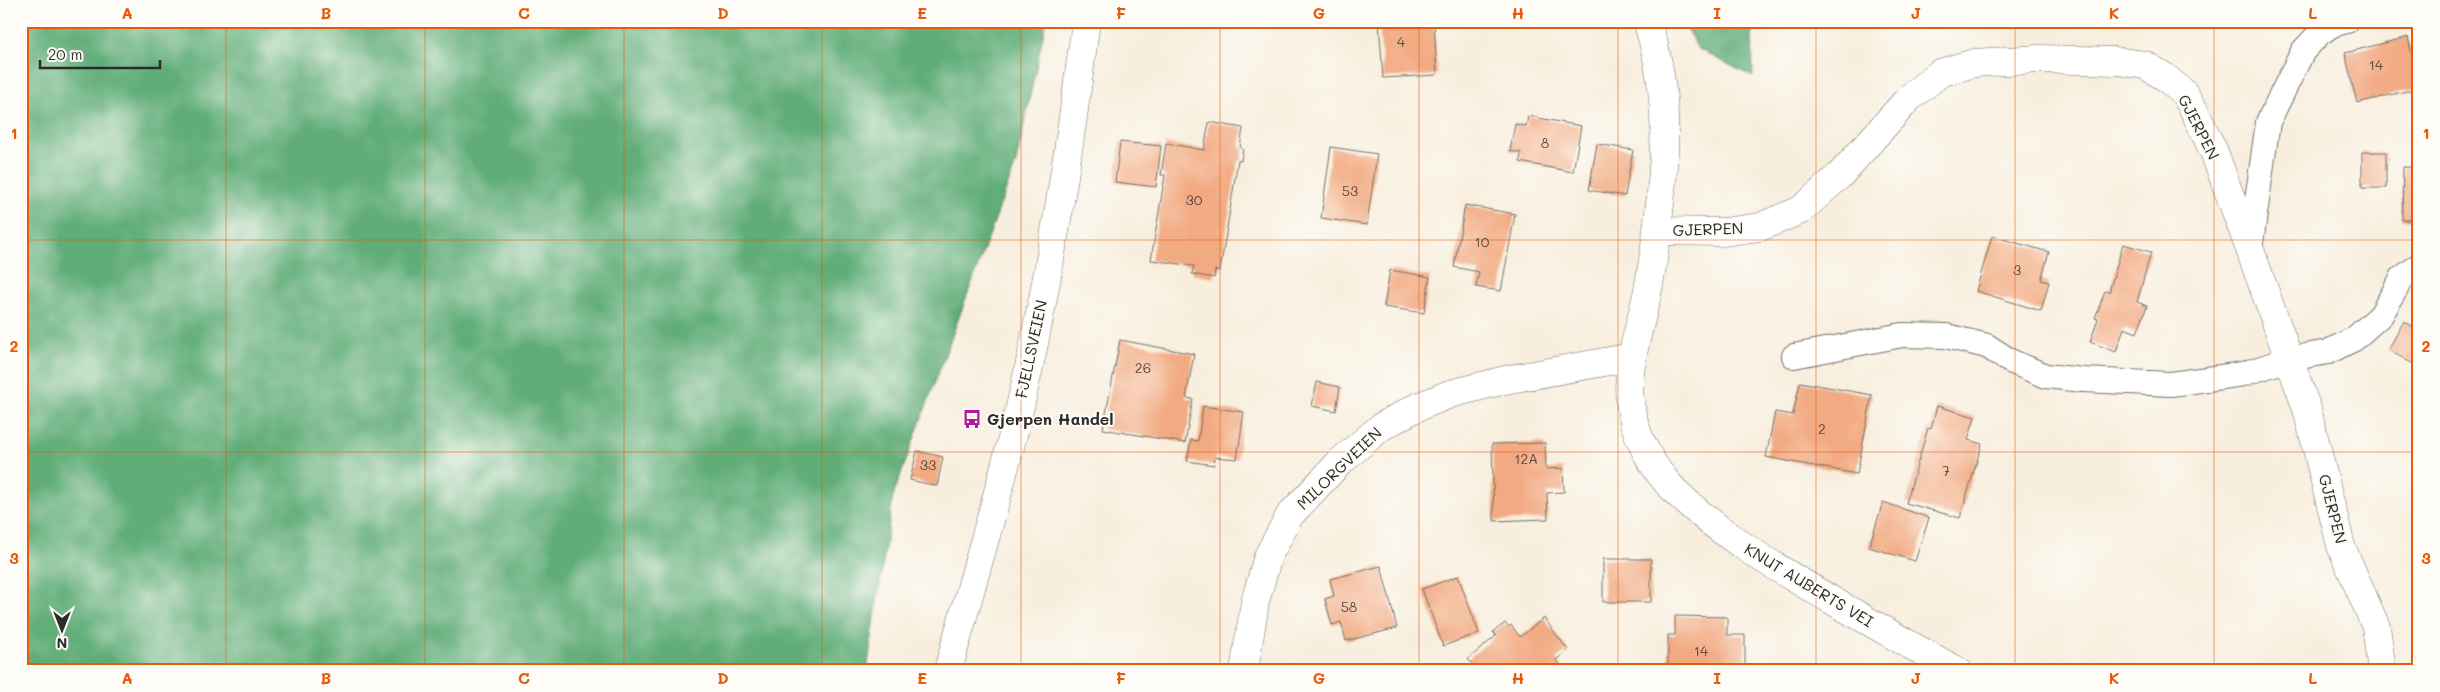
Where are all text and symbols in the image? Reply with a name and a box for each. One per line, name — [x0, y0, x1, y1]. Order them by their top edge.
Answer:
text: A — [121, 2, 133, 23]
text: B — [321, 2, 331, 23]
text: C — [518, 2, 530, 23]
text: D — [717, 2, 729, 23]
text: E — [917, 2, 927, 23]
text: F — [1116, 2, 1126, 23]
text: G — [1313, 2, 1325, 23]
text: H — [1512, 2, 1524, 23]
text: I — [1713, 2, 1721, 23]
text: J — [1911, 2, 1921, 23]
text: K — [2109, 2, 2119, 23]
text: L — [2308, 2, 2318, 23]
house number: 4 — [1397, 32, 1406, 51]
scale bar — [40, 38, 160, 70]
text: 20 m — [48, 44, 82, 64]
house number: 14 — [2369, 55, 2384, 74]
street label: GJERPEN — [2174, 90, 2225, 163]
text: 1 — [10, 122, 18, 143]
text: 1 — [2422, 122, 2430, 143]
house number: 8 — [1541, 133, 1549, 152]
house number: 53 — [1342, 181, 1358, 200]
house number: 30 — [1186, 190, 1203, 209]
street label: GJERPEN — [1672, 217, 1744, 240]
house number: 10 — [1475, 232, 1490, 251]
house number: 3 — [2013, 260, 2021, 279]
street label: FJELLSVEIEN — [1010, 298, 1051, 400]
text: 2 — [10, 335, 19, 356]
text: 2 — [2422, 335, 2431, 356]
house number: 26 — [1135, 358, 1151, 377]
bus stop icon: Gjerpen Handel — [961, 408, 983, 430]
place label: Gjerpen Handel — [987, 408, 1114, 429]
house number: 2 — [1818, 419, 1826, 438]
street label: MILORGVEIEN — [1292, 422, 1386, 514]
house number: 12A — [1514, 449, 1538, 468]
house number: 33 — [920, 455, 936, 474]
house number: 7 — [1942, 461, 1950, 480]
street label: GJERPEN — [2315, 472, 2352, 546]
street label: KNUT AUBERTS VEI — [1741, 538, 1878, 631]
text: 3 — [9, 547, 19, 568]
text: 3 — [2421, 547, 2431, 568]
house number: 58 — [1341, 597, 1357, 616]
north arrow — [38, 604, 88, 654]
text: N — [57, 634, 67, 653]
house number: 14 — [1694, 641, 1709, 660]
text: A — [121, 667, 133, 688]
text: B — [321, 667, 331, 688]
text: C — [518, 667, 530, 688]
text: D — [717, 667, 729, 688]
text: E — [917, 667, 927, 688]
text: F — [1116, 667, 1126, 688]
text: G — [1313, 667, 1325, 688]
text: H — [1512, 667, 1524, 688]
text: I — [1713, 667, 1721, 688]
text: J — [1911, 667, 1921, 688]
text: K — [2109, 667, 2119, 688]
text: L — [2308, 667, 2318, 688]

